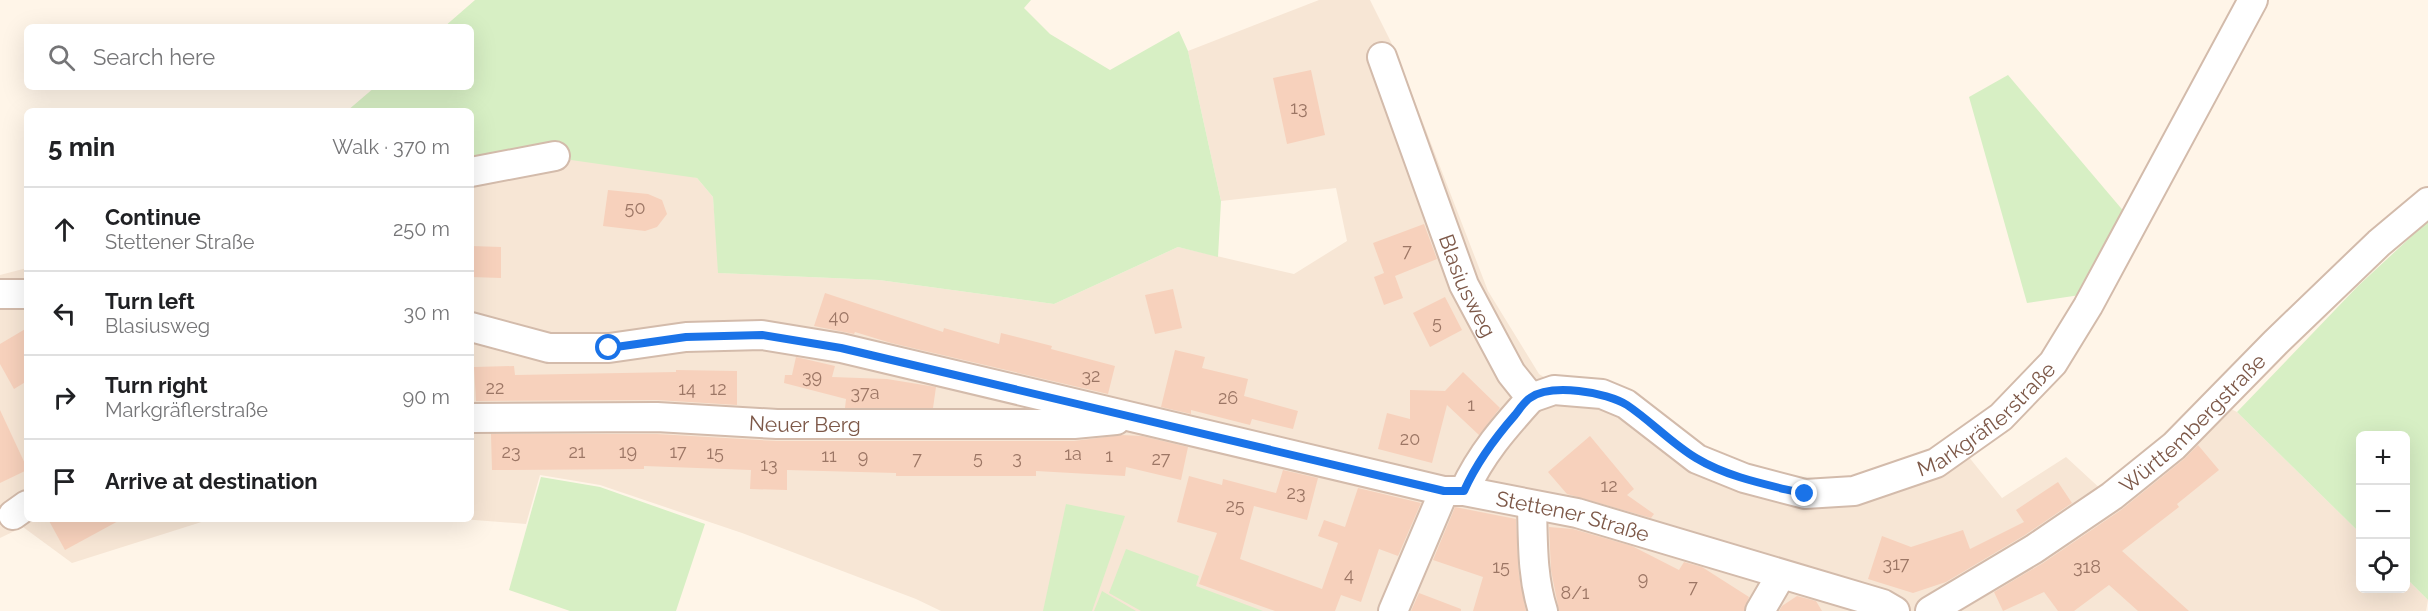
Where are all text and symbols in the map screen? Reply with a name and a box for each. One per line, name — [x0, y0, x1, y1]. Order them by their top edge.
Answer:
search box — [24, 24, 474, 90]
icon: search — [45, 41, 78, 74]
text: Search here — [93, 44, 215, 70]
house number: 13 — [1290, 97, 1308, 118]
text: 5 min — [48, 132, 115, 162]
text: Walk · 370 m — [332, 135, 450, 159]
house number: 50 — [625, 197, 645, 218]
text: Continue — [105, 204, 201, 230]
icon: ahead — [48, 213, 81, 246]
text: 250 m — [393, 217, 450, 241]
text: Stettener Straße — [105, 230, 254, 254]
street label: Blasiusweg — [1434, 230, 1502, 341]
house number: 7 — [1402, 240, 1412, 261]
text: Turn left — [105, 288, 195, 314]
icon: left — [48, 297, 81, 330]
text: 30 m — [404, 301, 450, 325]
house number: 40 — [829, 306, 849, 327]
house number: 5 — [1432, 312, 1442, 333]
text: Blasiusweg — [105, 314, 210, 338]
route start — [595, 334, 621, 360]
street label: Württembergstraße — [2114, 348, 2270, 498]
street label: Markgräflerstraße — [1914, 356, 2060, 481]
house number: 32 — [1082, 365, 1101, 386]
house number: 39 — [802, 366, 822, 387]
text: Turn right — [105, 372, 208, 398]
house number: 22 — [486, 377, 504, 398]
house number: 14 — [678, 378, 696, 399]
house number: 12 — [709, 378, 727, 399]
icon: right — [48, 381, 81, 414]
house number: 37a — [851, 382, 879, 403]
text: 90 m — [403, 385, 450, 409]
house number: 26 — [1218, 387, 1238, 408]
house number: 1 — [1467, 394, 1475, 415]
text: Markgräflerstraße — [105, 398, 268, 422]
street label: Neuer Berg — [748, 410, 861, 437]
house number: 20 — [1400, 428, 1420, 449]
map controls — [2356, 431, 2410, 593]
button: + — [2356, 431, 2410, 485]
house number: 23 — [502, 441, 521, 462]
house number: 21 — [568, 441, 586, 462]
house number: 19 — [619, 441, 637, 462]
house number: 17 — [669, 441, 687, 462]
house number: 15 — [706, 442, 724, 463]
house number: 1a — [1064, 443, 1082, 464]
house number: 11 — [821, 445, 837, 466]
house number: 1 — [1105, 445, 1113, 466]
house number: 9 — [858, 446, 868, 467]
house number: 5 — [973, 447, 983, 468]
house number: 3 — [1012, 447, 1022, 468]
house number: 7 — [912, 448, 922, 469]
house number: 27 — [1151, 448, 1171, 469]
house number: 13 — [760, 454, 778, 475]
icon: arrive — [48, 465, 81, 498]
text: Arrive at destination — [105, 468, 318, 494]
house number: 12 — [1600, 475, 1618, 496]
route end — [1791, 480, 1817, 506]
house number: 23 — [1287, 482, 1306, 503]
street label: Stettener Straße — [1494, 485, 1652, 546]
button: − — [2356, 485, 2410, 539]
house number: 25 — [1225, 495, 1245, 516]
button: locate — [2356, 539, 2410, 593]
house number: 317 — [1883, 553, 1910, 574]
house number: 15 — [1492, 556, 1510, 577]
house number: 318 — [2073, 556, 2101, 577]
house number: 4 — [1344, 564, 1354, 585]
house number: 9 — [1638, 568, 1648, 589]
house number: 7 — [1688, 576, 1698, 597]
house number: 8/1 — [1561, 582, 1590, 603]

